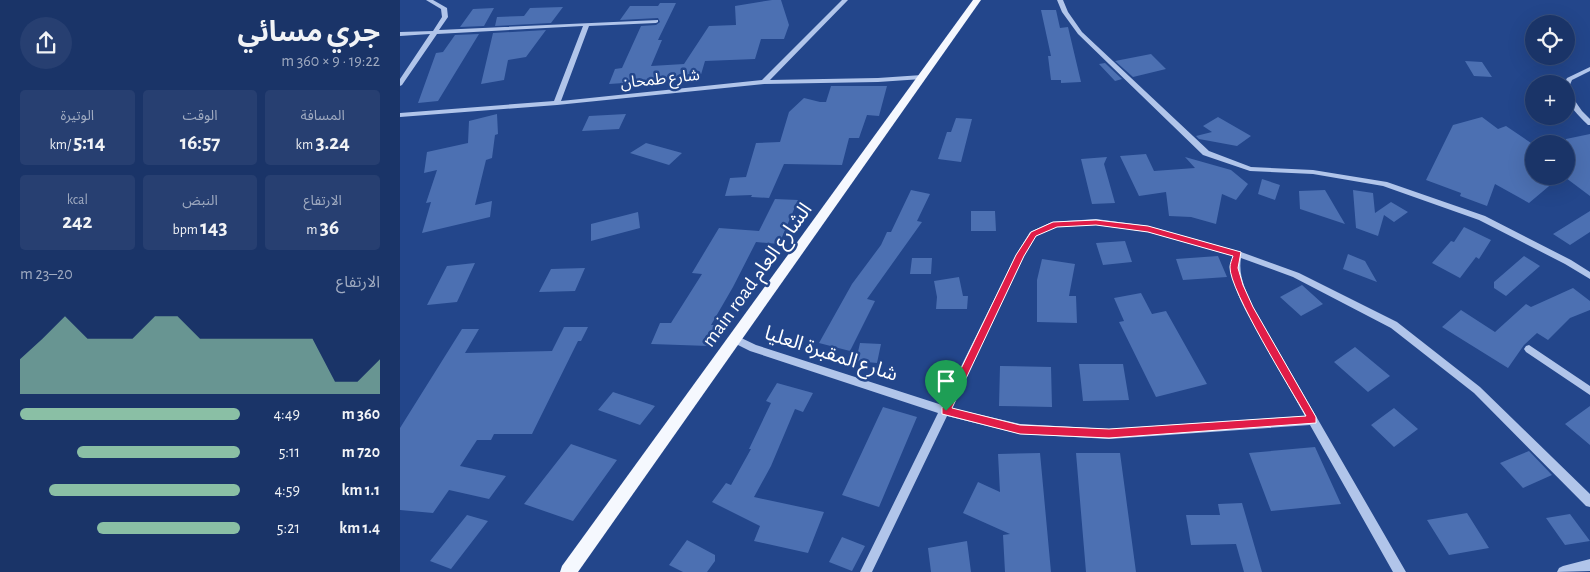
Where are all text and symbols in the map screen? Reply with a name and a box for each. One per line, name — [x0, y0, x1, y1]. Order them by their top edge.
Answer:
map controls — [1525, 15, 1575, 185]
button: locate — [1525, 15, 1575, 65]
button: share — [20, 17, 72, 69]
text: جري مسائي — [238, 19, 380, 47]
text: 19:22 · 9 × 360 m — [281, 53, 380, 69]
street label: شارع طمحان — [620, 67, 701, 95]
button: + — [1525, 75, 1575, 125]
text: الوتيرة — [61, 109, 94, 123]
text: الوقت — [182, 109, 218, 123]
text: المسافة — [301, 109, 345, 123]
text: 5:14 — [73, 132, 105, 153]
text: 16:57 — [180, 132, 220, 153]
text: 3.24 — [315, 132, 350, 153]
button: − — [1525, 135, 1575, 185]
text: /km — [49, 138, 73, 152]
text: km — [296, 138, 315, 152]
text: kcal — [67, 193, 88, 207]
text: النبض — [182, 194, 218, 208]
text: الارتفاع — [303, 194, 342, 208]
street label: main road الشارع العام — [698, 199, 819, 353]
text: 242 — [62, 211, 93, 232]
text: 143 — [200, 217, 227, 238]
text: 36 — [320, 217, 339, 238]
text: bpm — [173, 223, 200, 237]
text: m — [306, 223, 320, 237]
text: 20–23 m — [20, 266, 73, 282]
text: الارتفاع — [336, 274, 380, 290]
street label: شارع المقبرة العليا — [761, 323, 900, 389]
pin — [925, 360, 967, 411]
icon: arrive — [932, 367, 960, 395]
text: 4:49 — [273, 406, 300, 422]
text: 360 m — [342, 406, 380, 422]
text: 5:11 — [279, 444, 300, 460]
text: 720 m — [342, 444, 380, 460]
text: 4:59 — [274, 482, 300, 498]
text: 1.1 km — [342, 482, 380, 498]
text: 5:21 — [277, 520, 300, 536]
text: 1.4 km — [339, 520, 380, 536]

